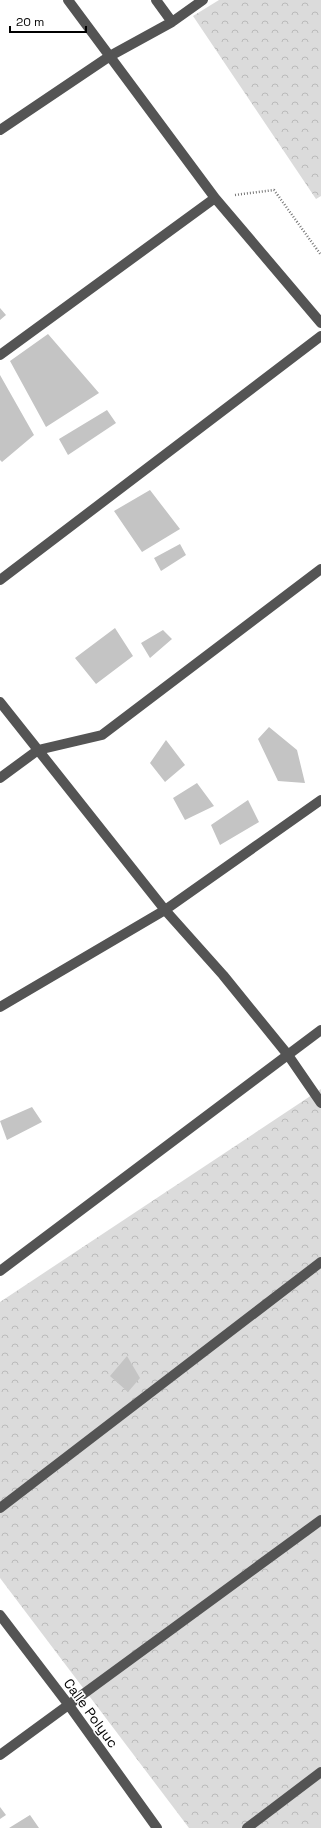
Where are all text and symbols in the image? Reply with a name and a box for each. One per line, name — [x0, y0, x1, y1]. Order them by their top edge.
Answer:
scale bar — [10, 8, 86, 34]
text: 20 m — [16, 14, 44, 30]
street label: Calle Polyuc — [60, 1675, 122, 1751]

